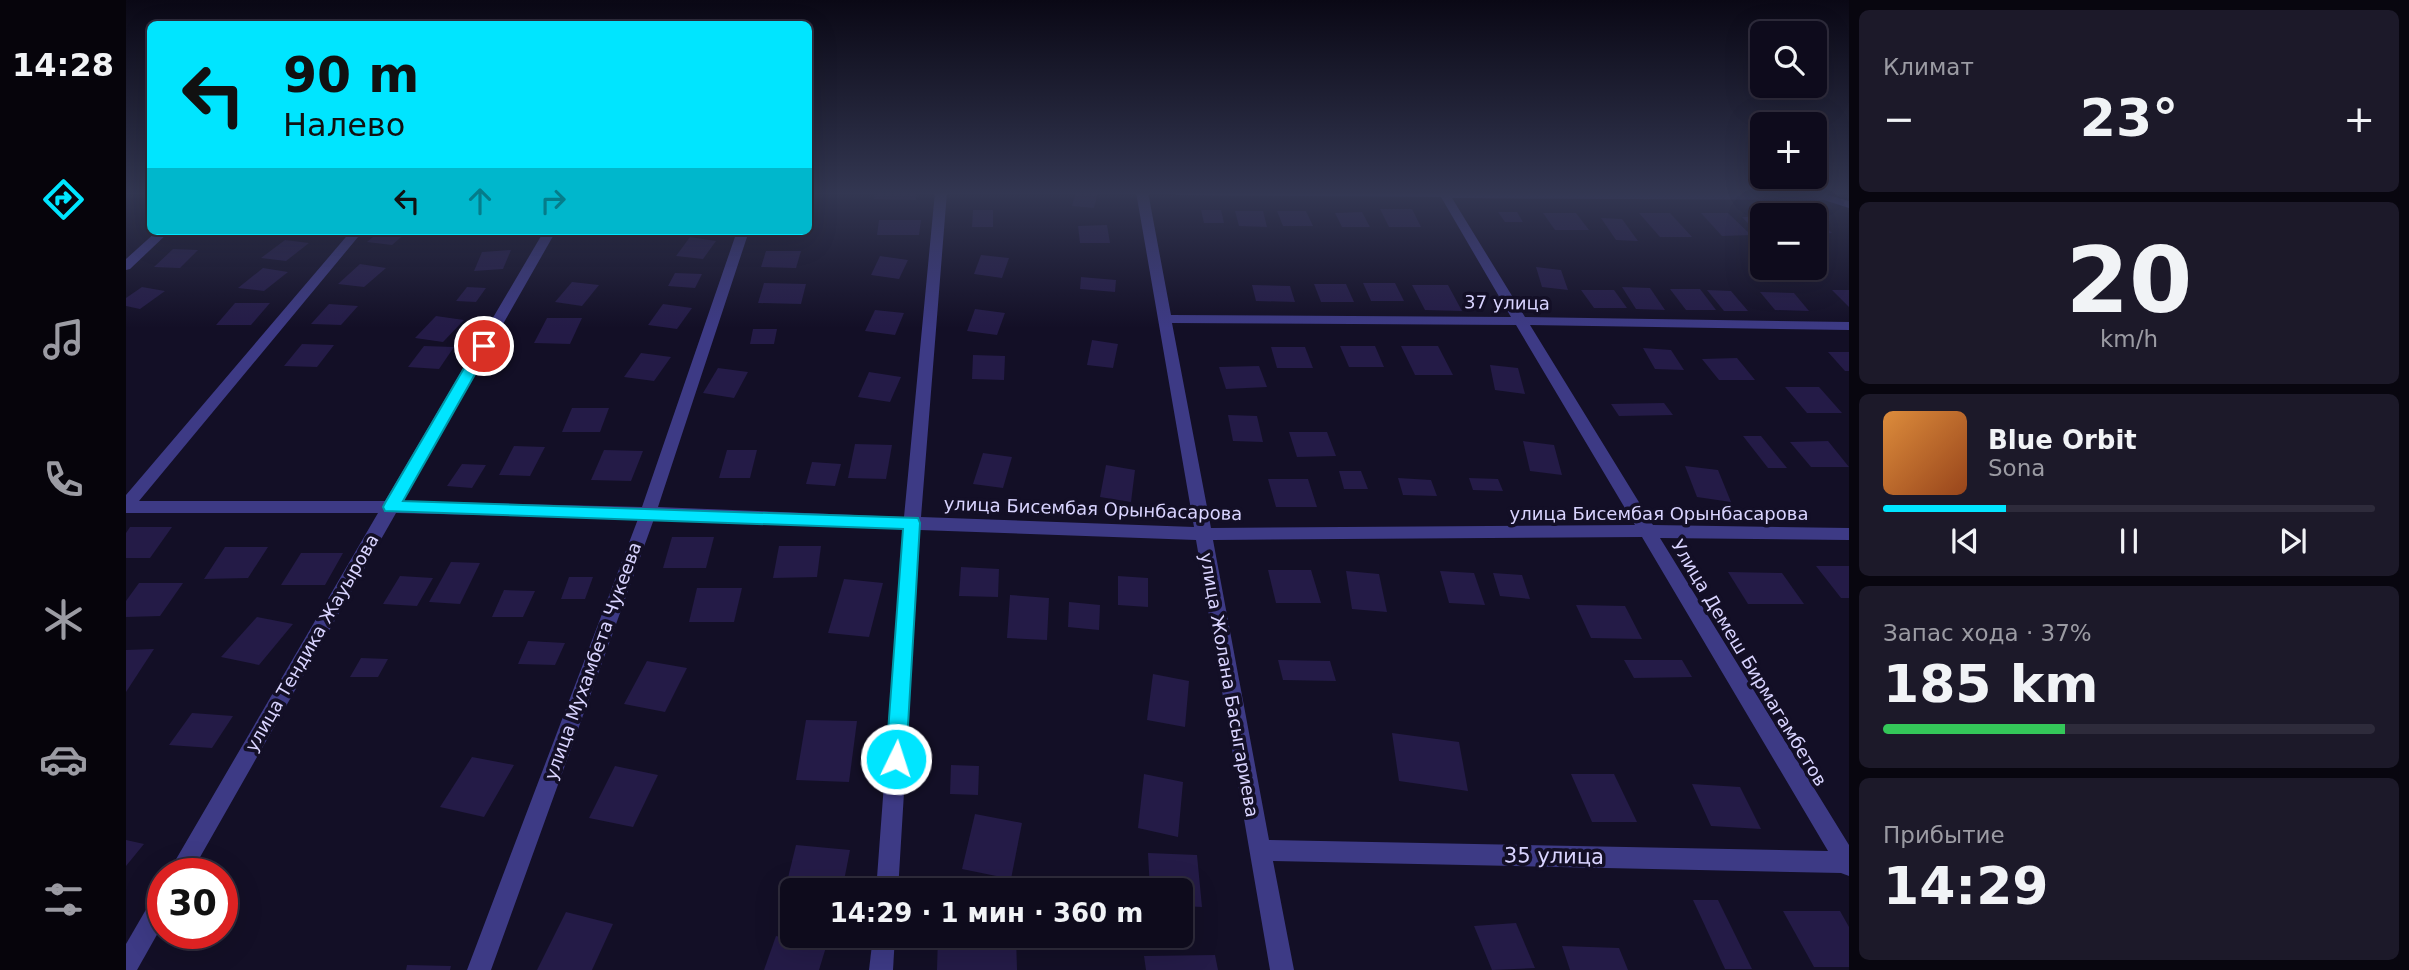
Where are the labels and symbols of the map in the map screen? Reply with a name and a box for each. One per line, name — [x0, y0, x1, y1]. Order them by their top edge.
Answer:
street label: 37 улица — [1464, 291, 1550, 314]
pin — [454, 316, 514, 376]
street label: улица Бисембая Орынбасарова — [943, 493, 1243, 524]
street label: улица Бисембая Орынбасарова — [1510, 503, 1808, 524]
street label: улица Тендика Жауырова — [241, 530, 383, 755]
street label: Улица Демеш Бирмагамбетов — [1667, 536, 1831, 790]
street label: улица Мухамбета Чукеева — [540, 539, 645, 783]
street label: улица Жолана Басыгариева — [1196, 551, 1263, 819]
position arrow — [859, 722, 933, 796]
street label: 35 улица — [1504, 843, 1604, 869]
speed limit sign: 30 — [147, 858, 238, 949]

